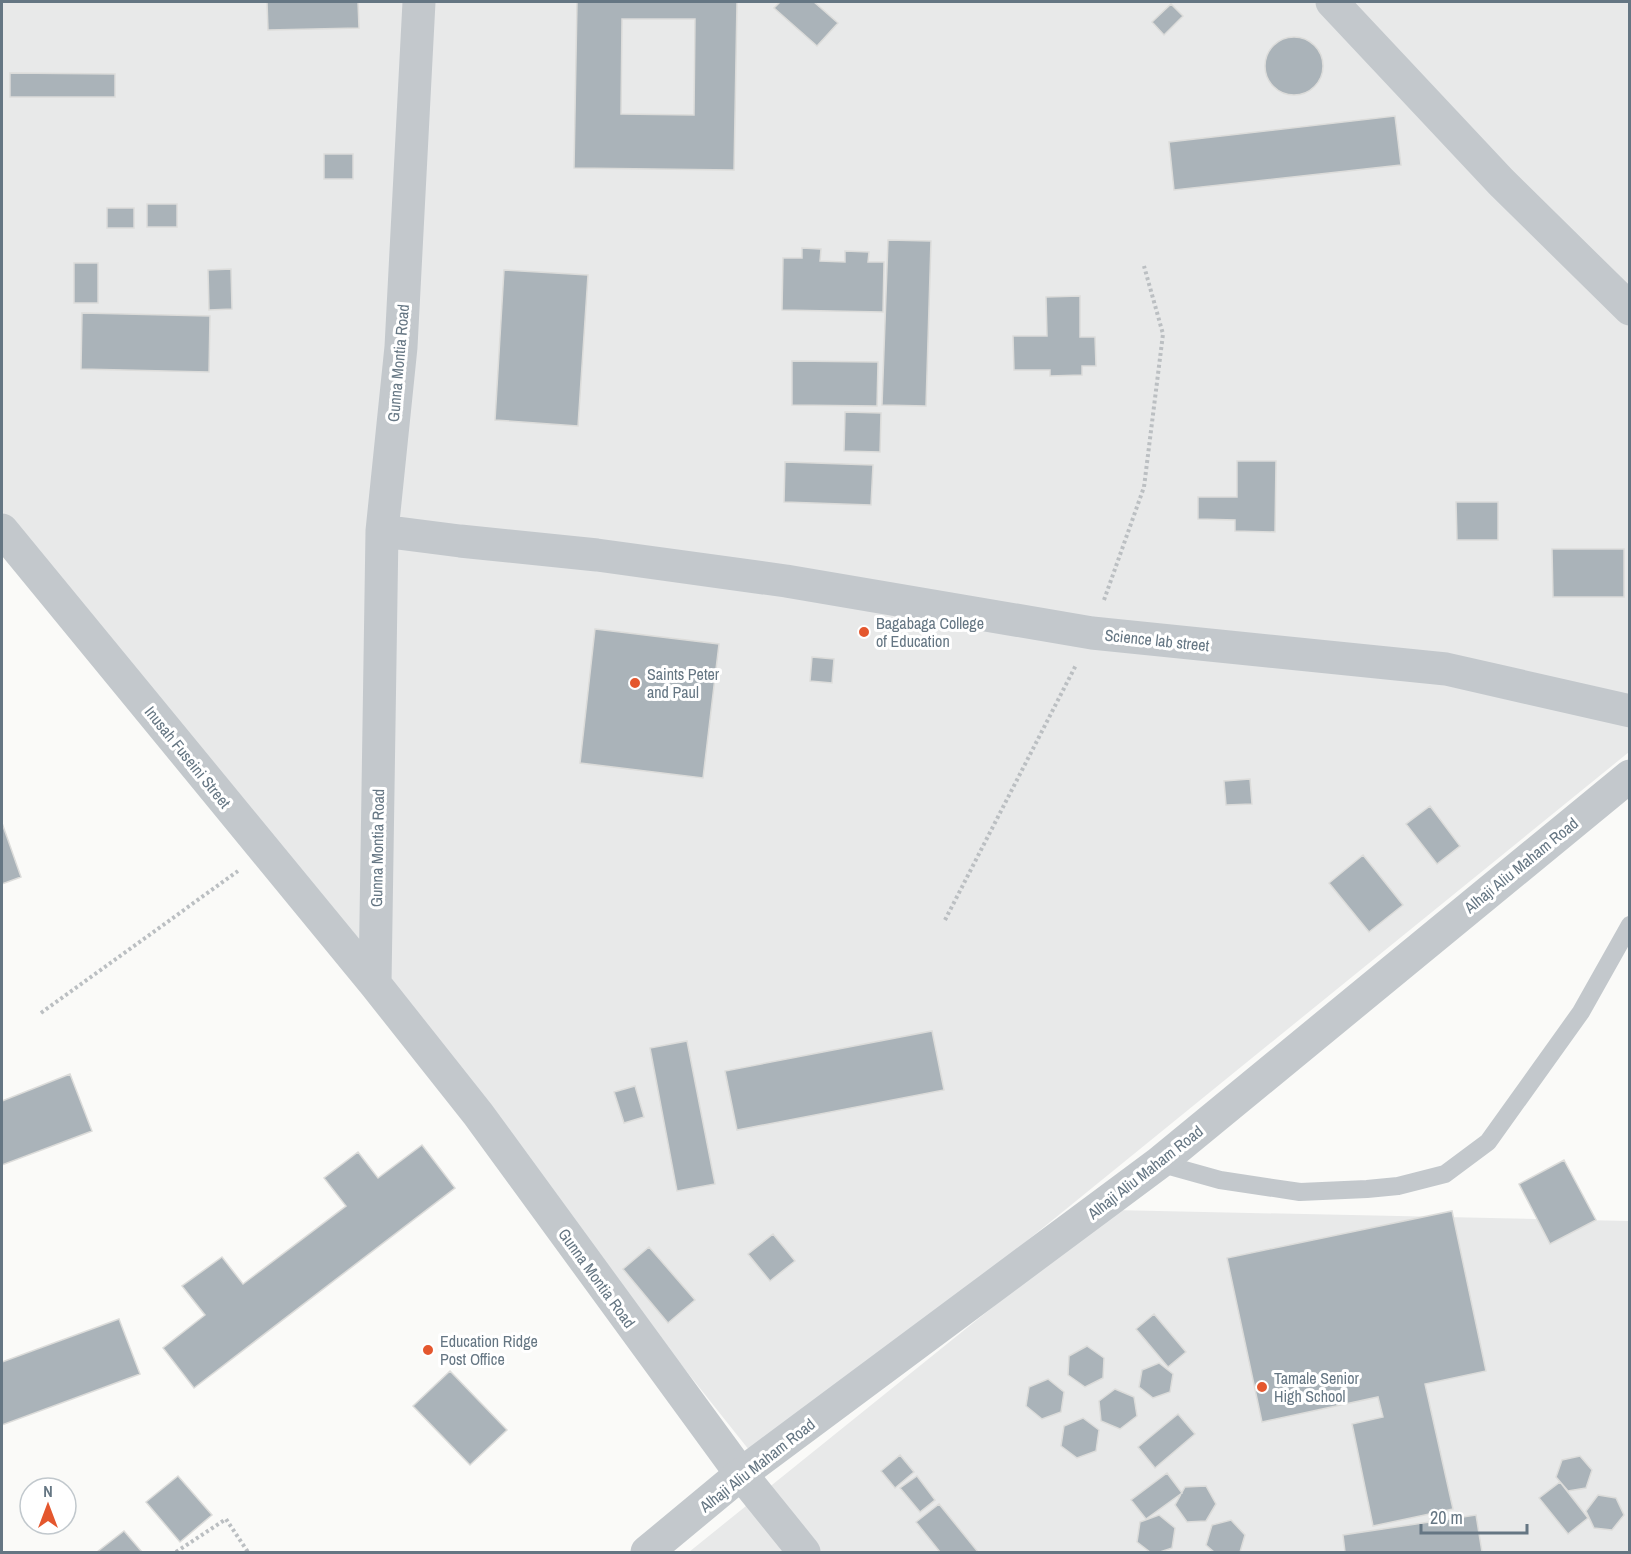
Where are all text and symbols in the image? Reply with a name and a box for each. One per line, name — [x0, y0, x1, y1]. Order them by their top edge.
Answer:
street label: Gunna Montia Road — [382, 303, 414, 423]
place label: Bagabaga College of Education — [876, 612, 984, 652]
street label: Science lab street — [1104, 624, 1211, 656]
marker: Bagabaga College of Education — [857, 625, 871, 639]
place label: Saints Peter and Paul — [647, 663, 720, 703]
marker: Saints Peter and Paul — [628, 676, 642, 690]
street label: Inusah Fuseini Street — [140, 701, 236, 813]
street label: Gunna Montia Road — [365, 789, 389, 907]
street label: Alhaji Aliu Maham Road — [1459, 812, 1583, 918]
street label: Alhaji Aliu Maham Road — [1082, 1120, 1207, 1225]
street label: Gunna Montia Road — [553, 1224, 641, 1332]
place label: Education Ridge Post Office — [440, 1330, 538, 1370]
marker: Education Ridge Post Office — [421, 1343, 435, 1357]
place label: Tamale Senior High School — [1274, 1367, 1359, 1407]
marker: Tamale Senior High School — [1255, 1380, 1269, 1394]
street label: Alhaji Aliu Maham Road — [694, 1413, 819, 1518]
north arrow — [18, 1476, 78, 1536]
text: N — [43, 1480, 53, 1502]
scale bar — [1421, 1497, 1528, 1535]
text: 20 m — [1430, 1505, 1463, 1530]

